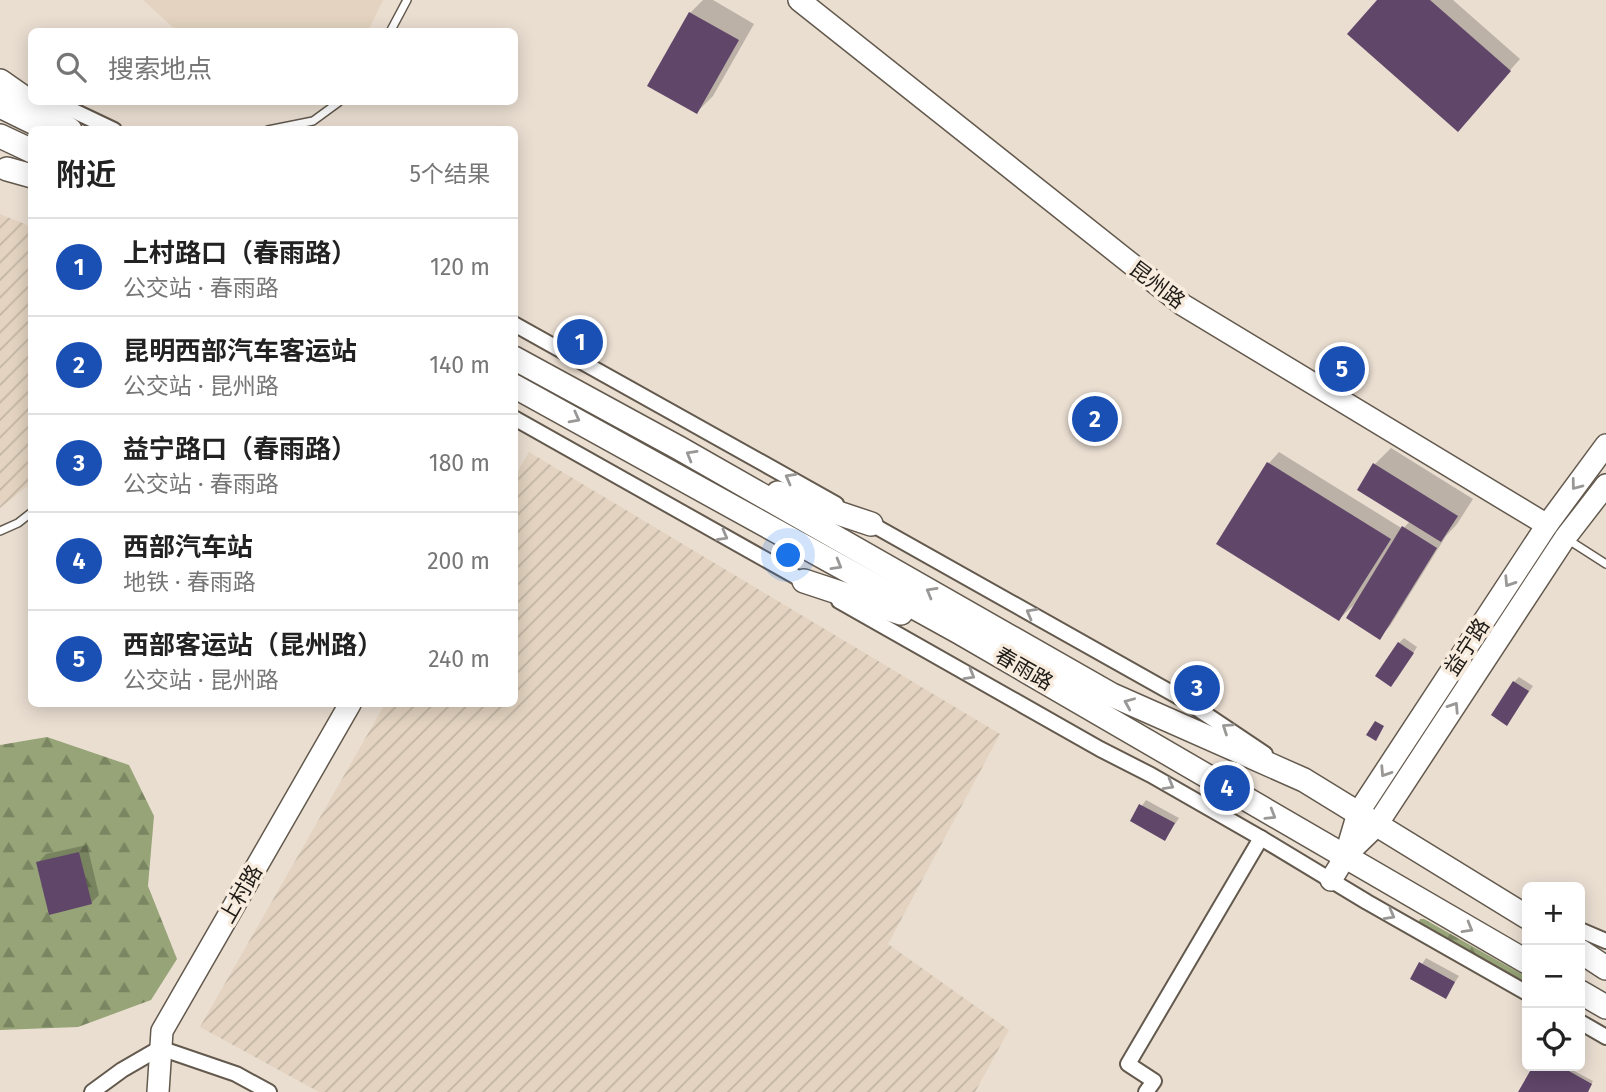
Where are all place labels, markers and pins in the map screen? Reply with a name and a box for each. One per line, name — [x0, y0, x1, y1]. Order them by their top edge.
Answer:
pin: 1 — [557, 316, 603, 368]
pin: 5 — [1319, 343, 1365, 395]
pin: 2 — [1072, 393, 1118, 445]
pin: 3 — [1174, 662, 1220, 714]
pin: 4 — [1204, 762, 1250, 814]

